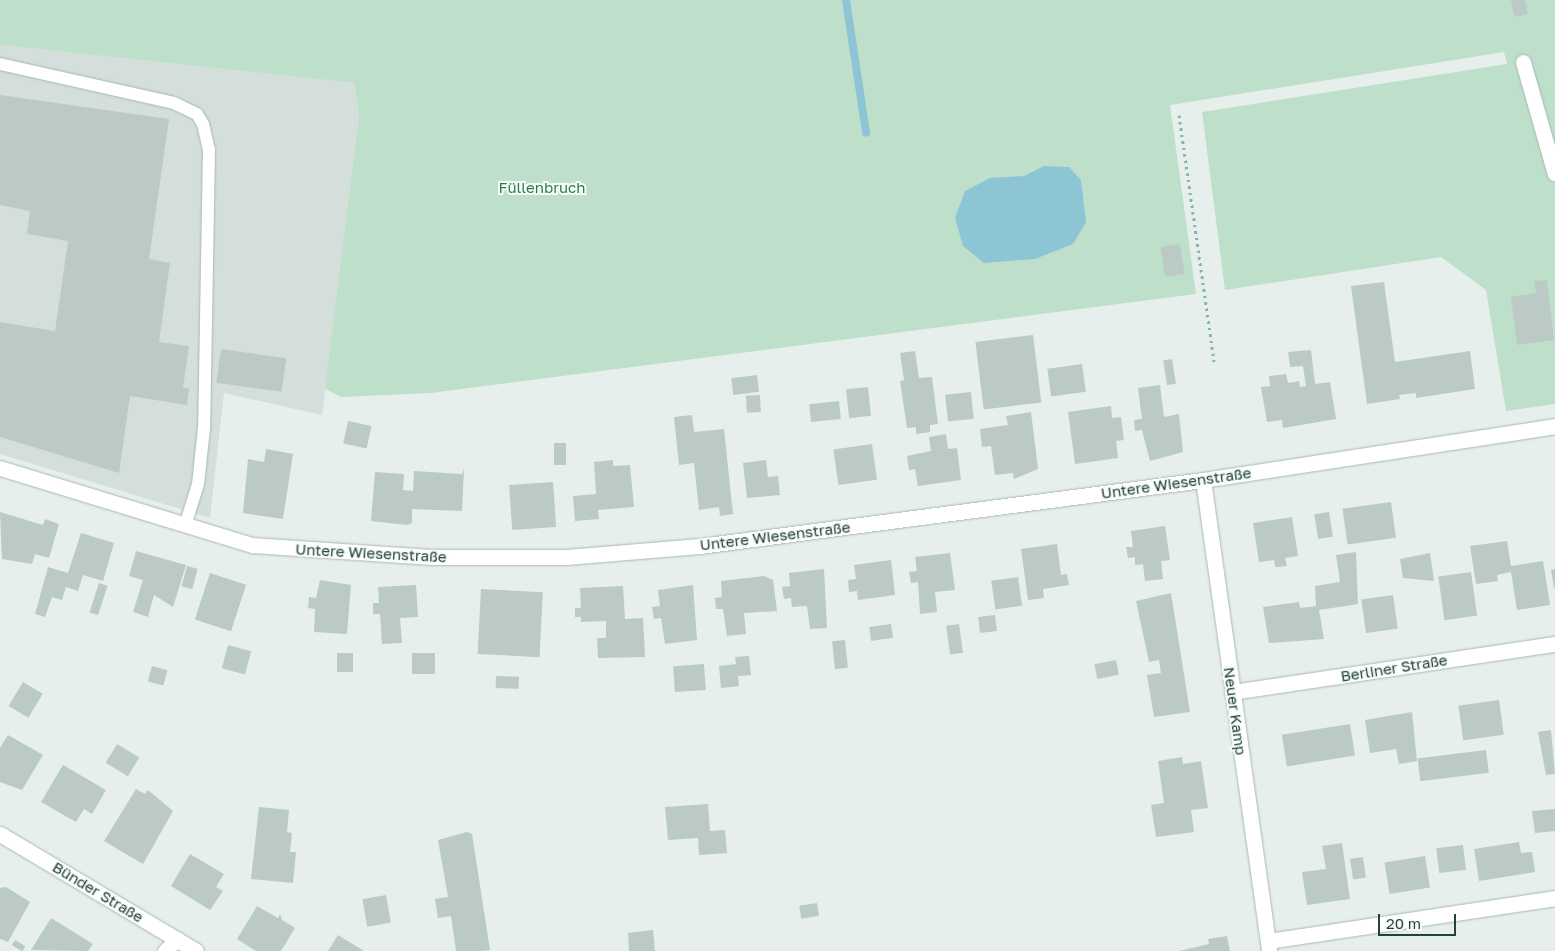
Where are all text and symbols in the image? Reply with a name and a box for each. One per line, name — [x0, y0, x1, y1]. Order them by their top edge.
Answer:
park label: Füllenbruch — [499, 179, 585, 197]
street label: Untere Wiesenstraße — [1100, 464, 1252, 502]
street label: Untere Wiesenstraße — [699, 518, 851, 554]
street label: Untere Wiesenstraße — [295, 540, 447, 566]
street label: Berliner Straße — [1339, 651, 1449, 685]
street label: Neuer Kamp — [1220, 666, 1250, 756]
street label: Bünder Straße — [49, 858, 147, 926]
scale bar — [1380, 904, 1458, 936]
text: 20 m — [1386, 914, 1421, 932]

